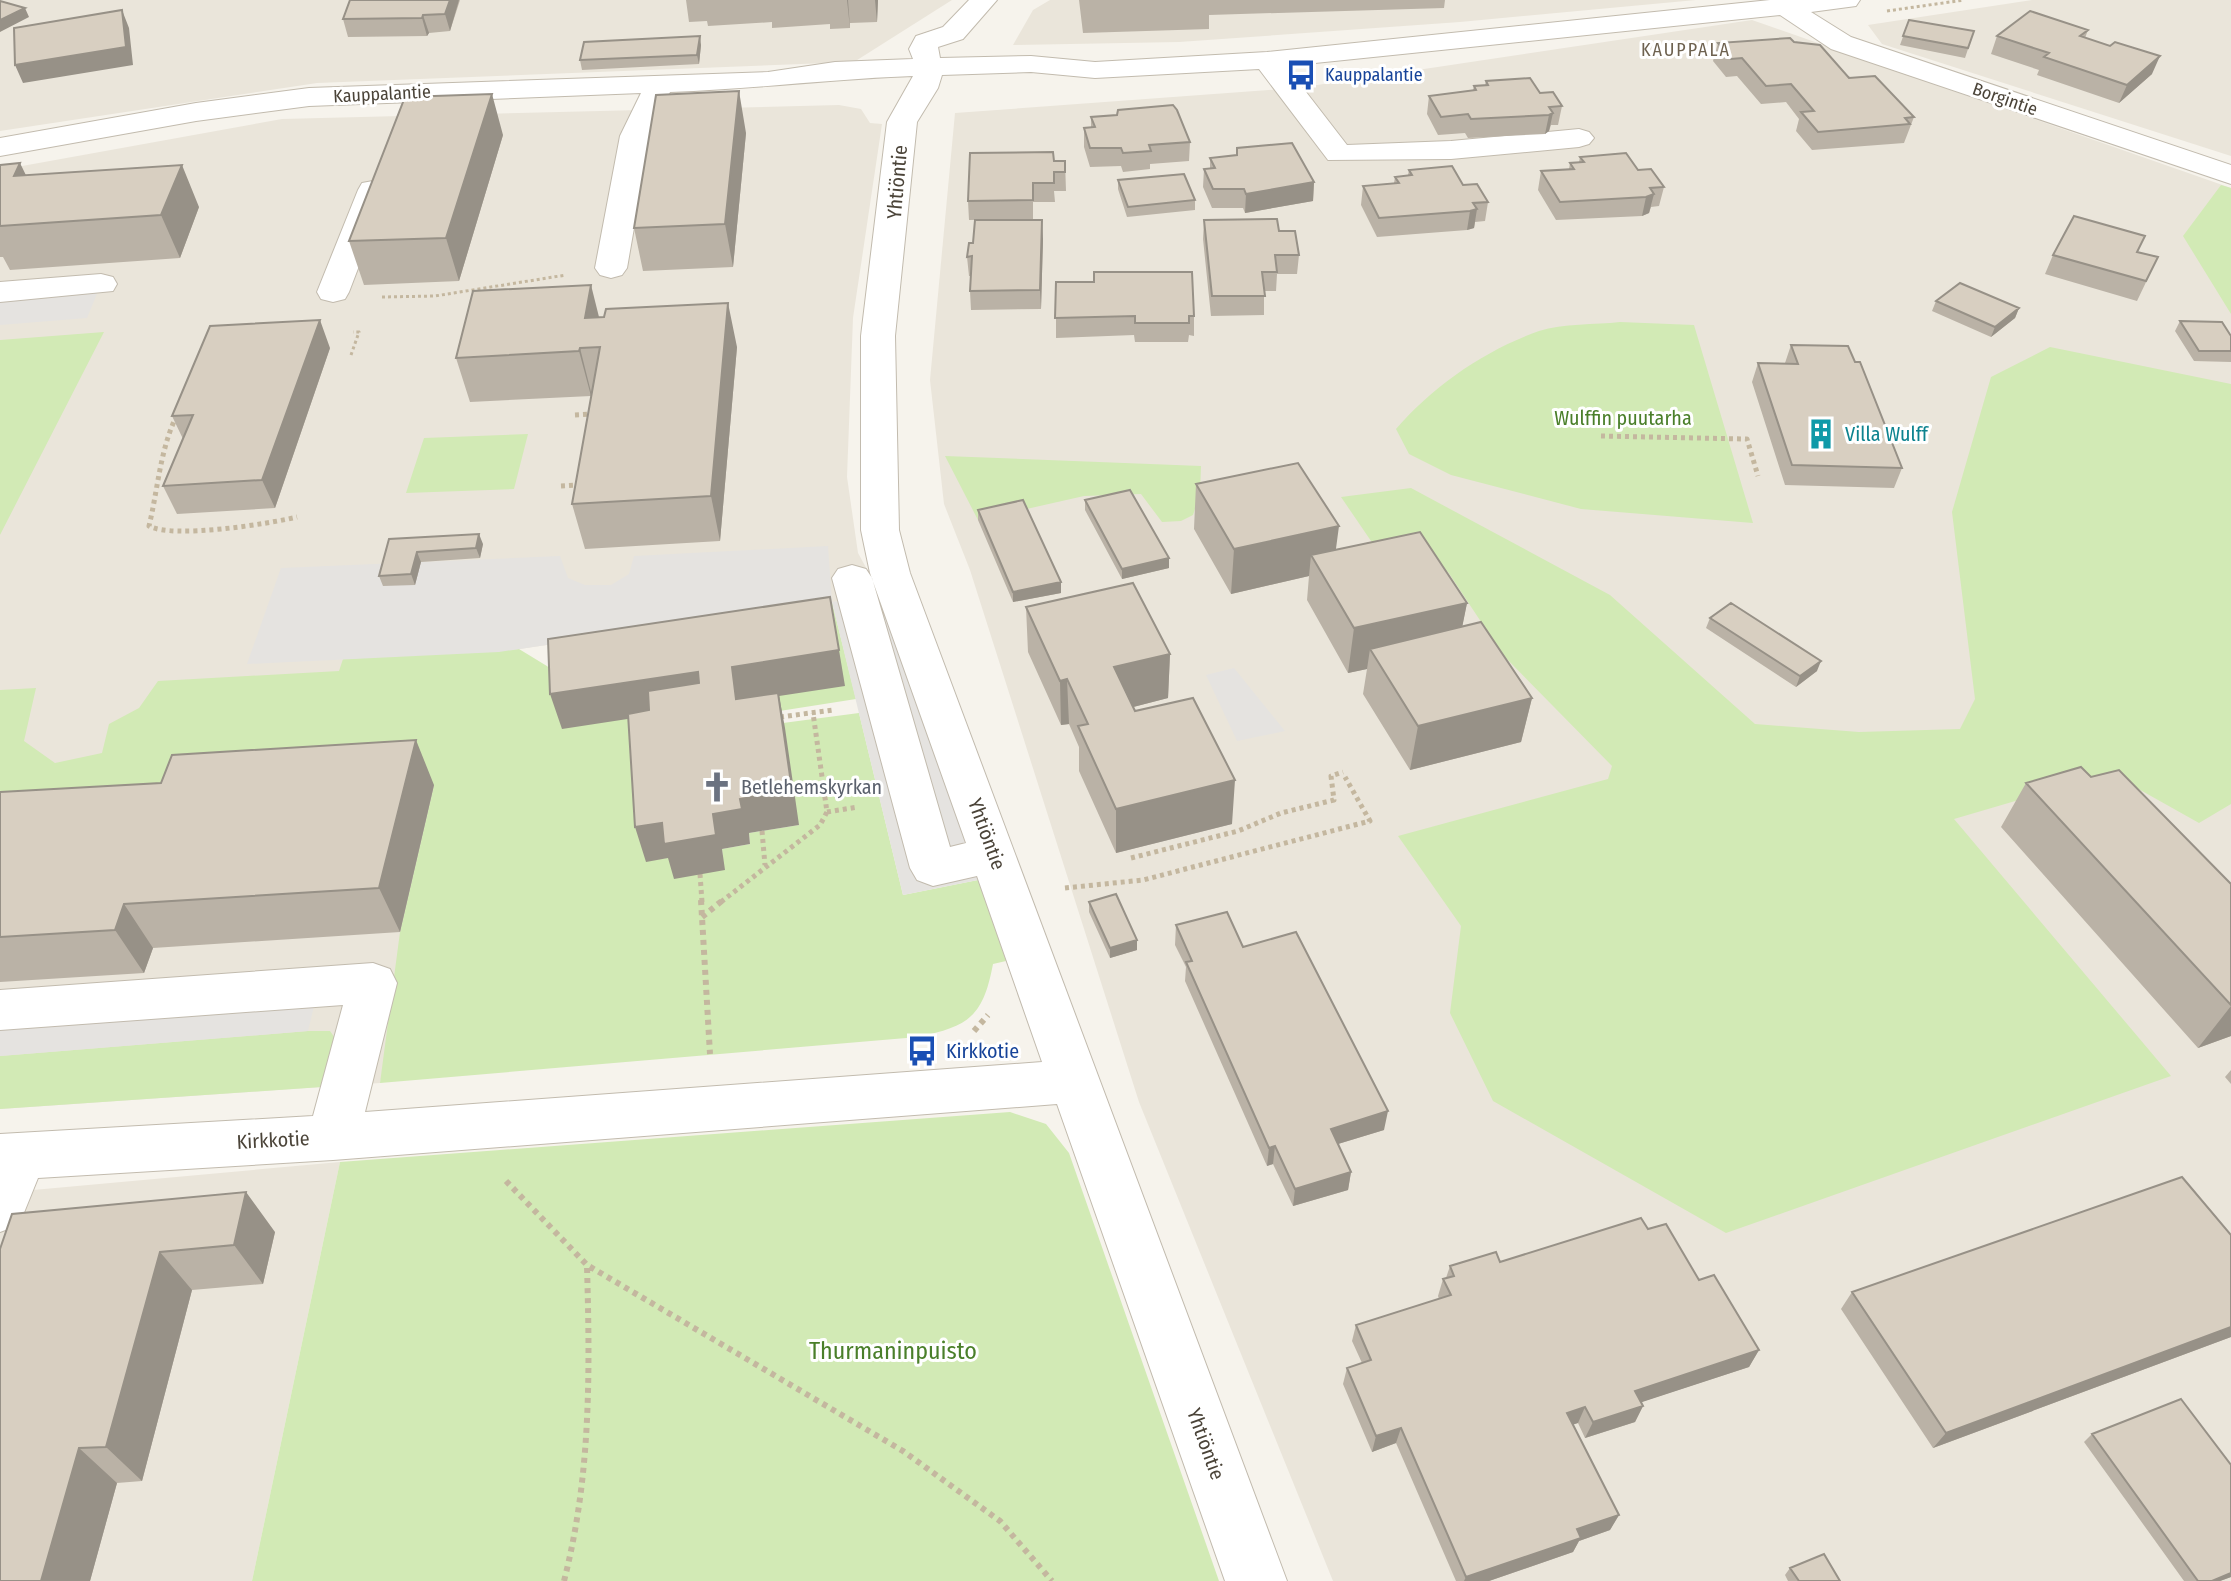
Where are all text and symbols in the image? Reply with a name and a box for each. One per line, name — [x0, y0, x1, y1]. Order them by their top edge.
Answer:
district label: KAUPPALA — [1641, 39, 1731, 61]
bus stop icon: Kauppalantie — [1284, 58, 1318, 92]
place label: Kauppalantie — [1325, 64, 1423, 86]
street label: Borgintie — [1970, 78, 2040, 120]
street label: Kauppalantie — [333, 80, 431, 108]
street label: Yhtiöntie — [882, 144, 912, 220]
park label: Wulffin puutarha — [1554, 406, 1692, 430]
building icon: Villa Wulff — [1804, 417, 1838, 451]
place label: Villa Wulff — [1845, 422, 1930, 446]
church icon: Betlehemskyrkan — [700, 770, 734, 804]
place label: Betlehemskyrkan — [741, 775, 882, 799]
street label: Yhtiöntie — [963, 795, 1011, 873]
bus stop icon: Kirkkotie — [905, 1034, 939, 1068]
place label: Kirkkotie — [946, 1039, 1019, 1063]
street label: Kirkkotie — [236, 1126, 310, 1154]
park label: Thurmaninpuisto — [809, 1337, 977, 1365]
street label: Yhtiöntie — [1182, 1405, 1230, 1483]

